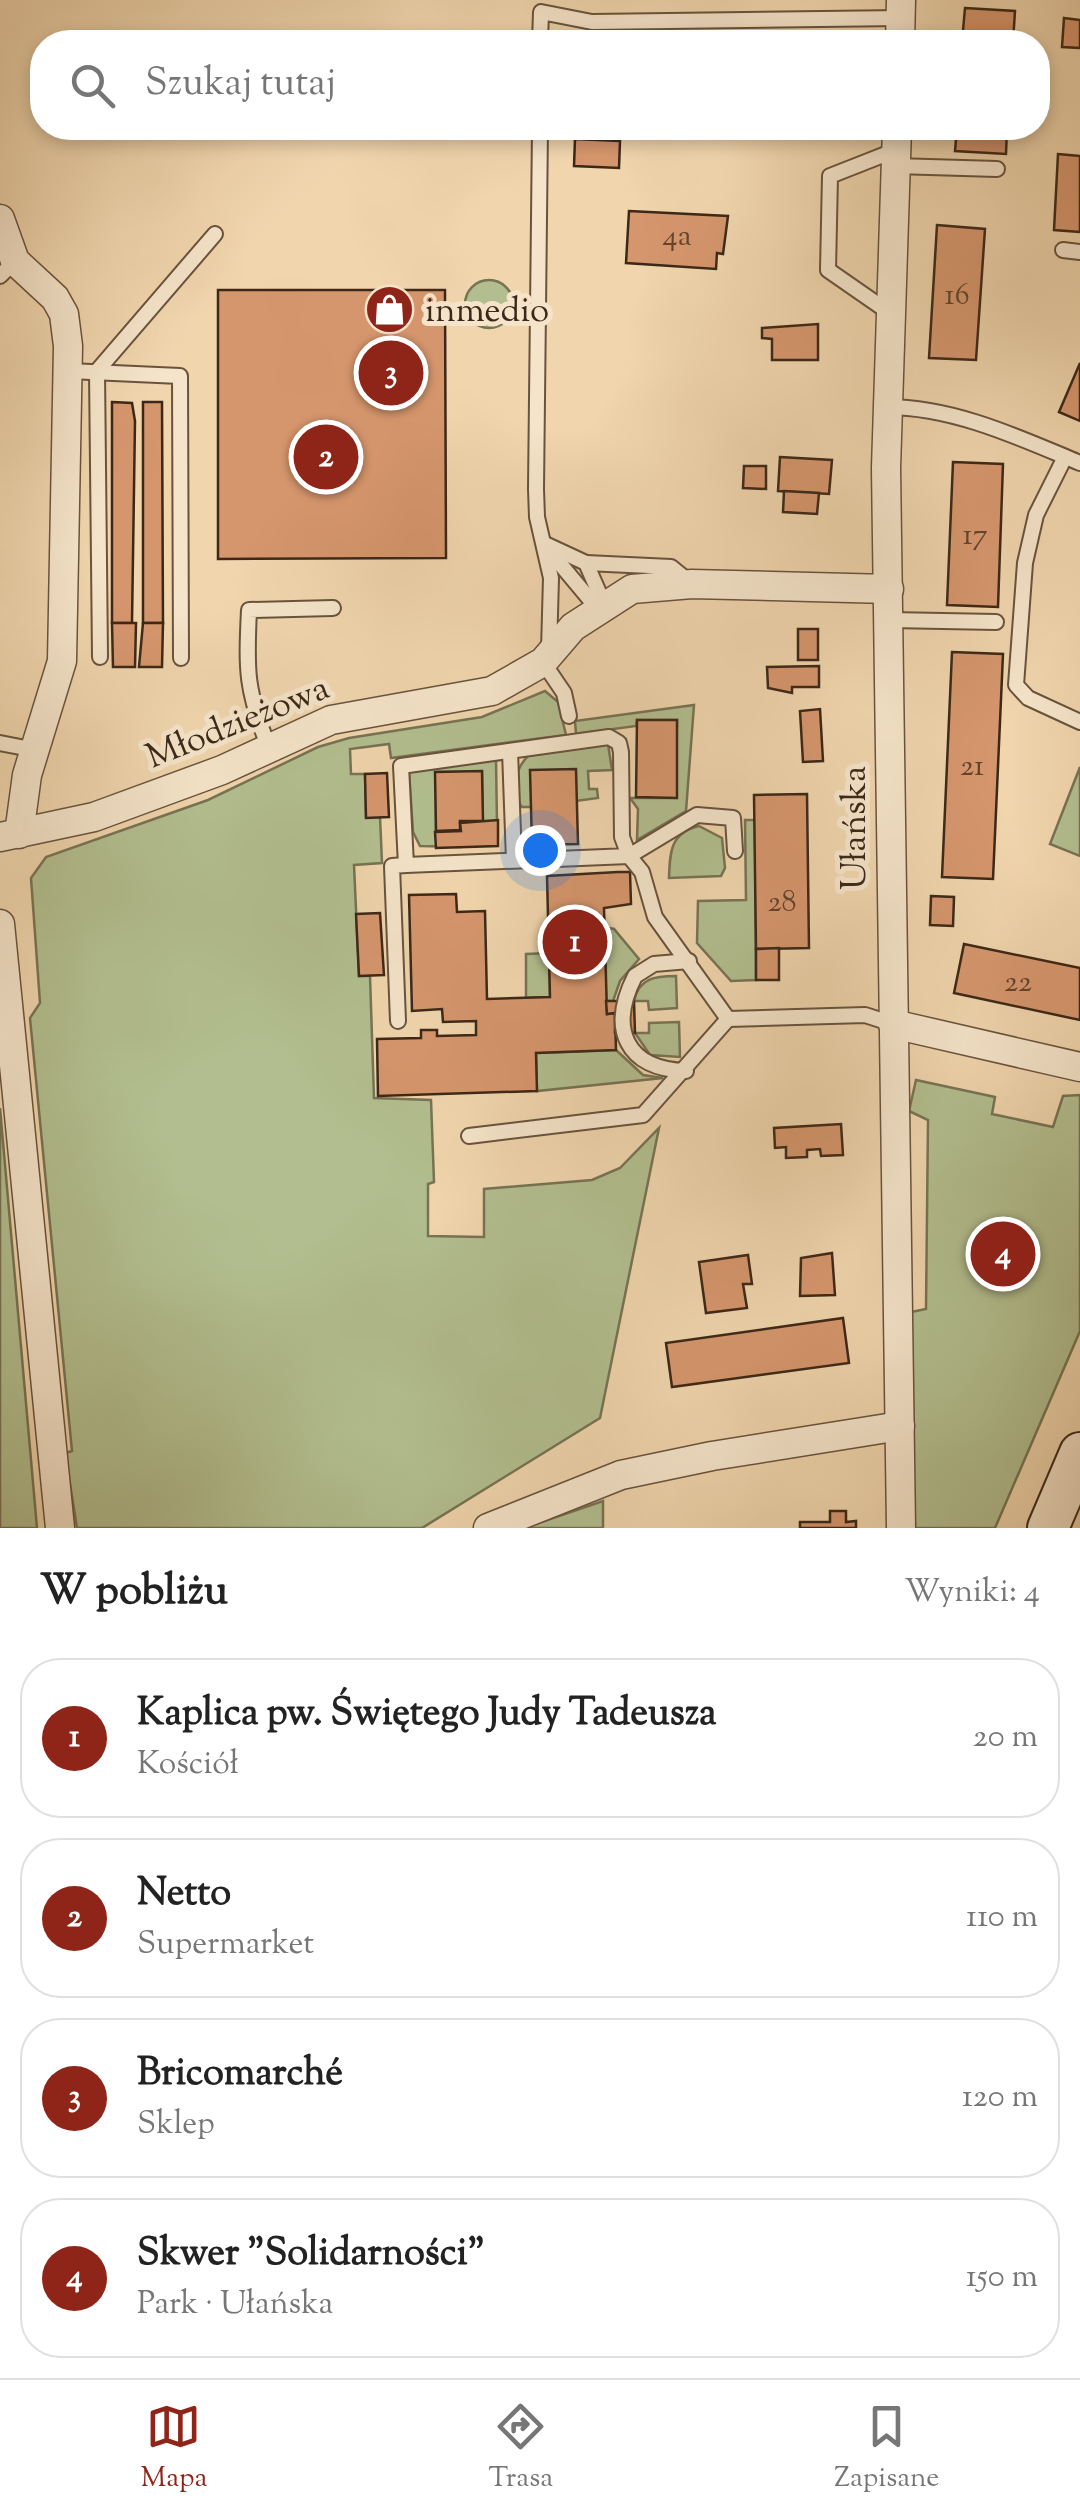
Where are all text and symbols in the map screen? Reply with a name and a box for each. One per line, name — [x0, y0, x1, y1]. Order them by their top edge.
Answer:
search box — [30, 30, 1050, 140]
icon: search — [65, 58, 120, 113]
text: Szukaj tutaj — [145, 58, 336, 112]
house number: 4a — [663, 216, 692, 259]
house number: 16 — [944, 275, 970, 318]
shop icon: inmedio — [364, 283, 416, 335]
place label: inmedio — [425, 287, 549, 338]
pin: 3 — [358, 336, 424, 410]
pin: 2 — [294, 420, 358, 494]
house number: 17 — [962, 515, 988, 558]
street label: Młodzieżowa — [139, 664, 338, 784]
house number: 21 — [960, 746, 984, 789]
street label: Ułańska — [831, 766, 882, 890]
your location — [515, 825, 566, 876]
house number: 28 — [767, 882, 797, 925]
pin: 1 — [542, 904, 608, 980]
house number: 22 — [1004, 962, 1032, 1005]
pin: 4 — [970, 1216, 1036, 1292]
text: W pobliżu — [40, 1563, 228, 1623]
text: Wyniki: 4 — [905, 1570, 1040, 1616]
text: Kaplica pw. Świętego Judy Tadeusza — [137, 1688, 717, 1742]
text: 1 — [69, 1715, 80, 1761]
text: 20 m — [973, 1715, 1038, 1761]
text: Kościół — [137, 1742, 239, 1788]
text: Netto — [137, 1868, 231, 1922]
text: 2 — [67, 1895, 82, 1941]
text: 110 m — [966, 1895, 1038, 1941]
text: Supermarket — [137, 1922, 314, 1968]
text: Bricomarché — [137, 2048, 343, 2102]
text: 3 — [68, 2075, 81, 2121]
text: 120 m — [962, 2075, 1038, 2121]
text: Sklep — [137, 2102, 215, 2148]
text: Skwer "Solidarności" — [137, 2228, 485, 2282]
text: 4 — [66, 2255, 83, 2301]
text: 150 m — [966, 2255, 1038, 2301]
text: Park · Ułańska — [137, 2282, 333, 2328]
tab: Mapa — [141, 2399, 207, 2499]
tab: Trasa — [489, 2399, 553, 2499]
tab: Zapisane — [834, 2399, 939, 2499]

